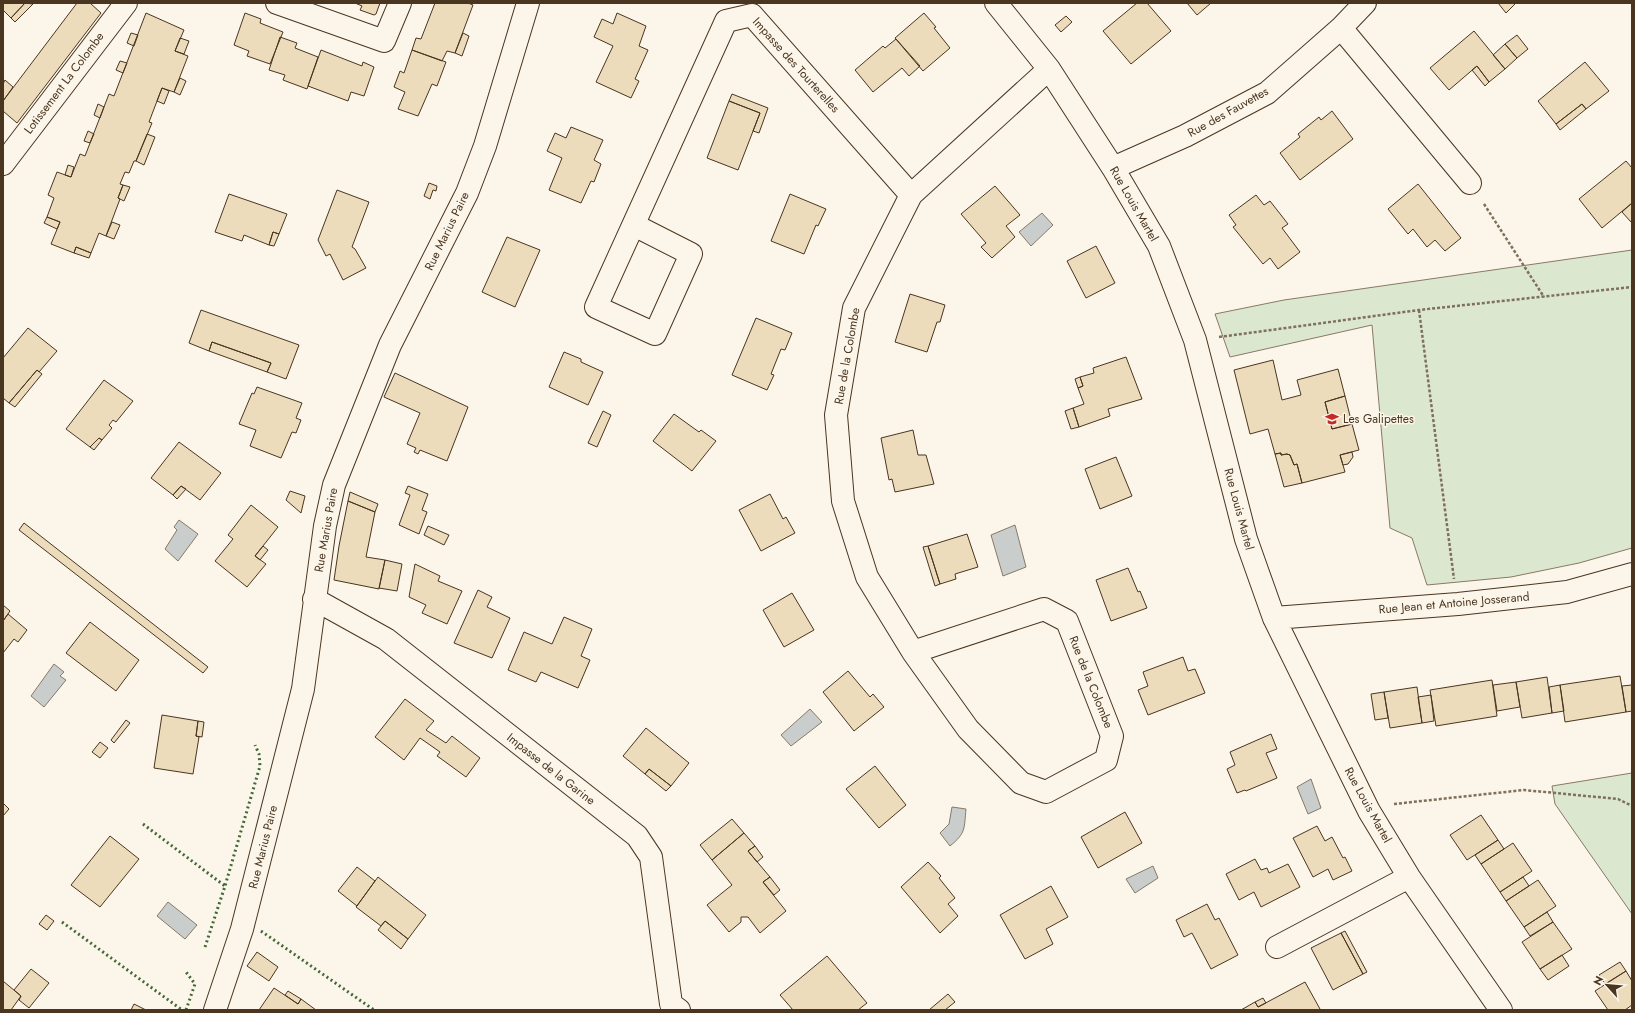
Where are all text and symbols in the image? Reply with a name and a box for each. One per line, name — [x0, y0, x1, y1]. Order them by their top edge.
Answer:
street label: Impasse des Tourterelles — [748, 13, 844, 117]
street label: Lotissement La Colombe — [20, 28, 108, 138]
street label: Rue des Fauvettes — [1184, 82, 1272, 142]
street label: Rue Louis Martel — [1105, 163, 1163, 245]
street label: Rue Marius Paire — [420, 189, 474, 273]
street label: Rue de la Colombe — [830, 306, 864, 406]
place label: Les Galipettes — [1343, 410, 1414, 428]
school or university icon: Les Galipettes — [1324, 411, 1340, 427]
street label: Rue Louis Martel — [1219, 466, 1259, 552]
street label: Rue Marius Paire — [310, 486, 342, 574]
street label: Rue Jean et Antoine Josserand — [1378, 587, 1530, 619]
street label: Rue de la Colombe — [1064, 633, 1118, 731]
street label: Impasse de la Garine — [503, 729, 599, 809]
street label: Rue Louis Martel — [1340, 764, 1396, 846]
street label: Rue Marius Paire — [244, 803, 282, 891]
north arrow — [1587, 965, 1627, 1005]
text: N — [1589, 973, 1607, 988]

